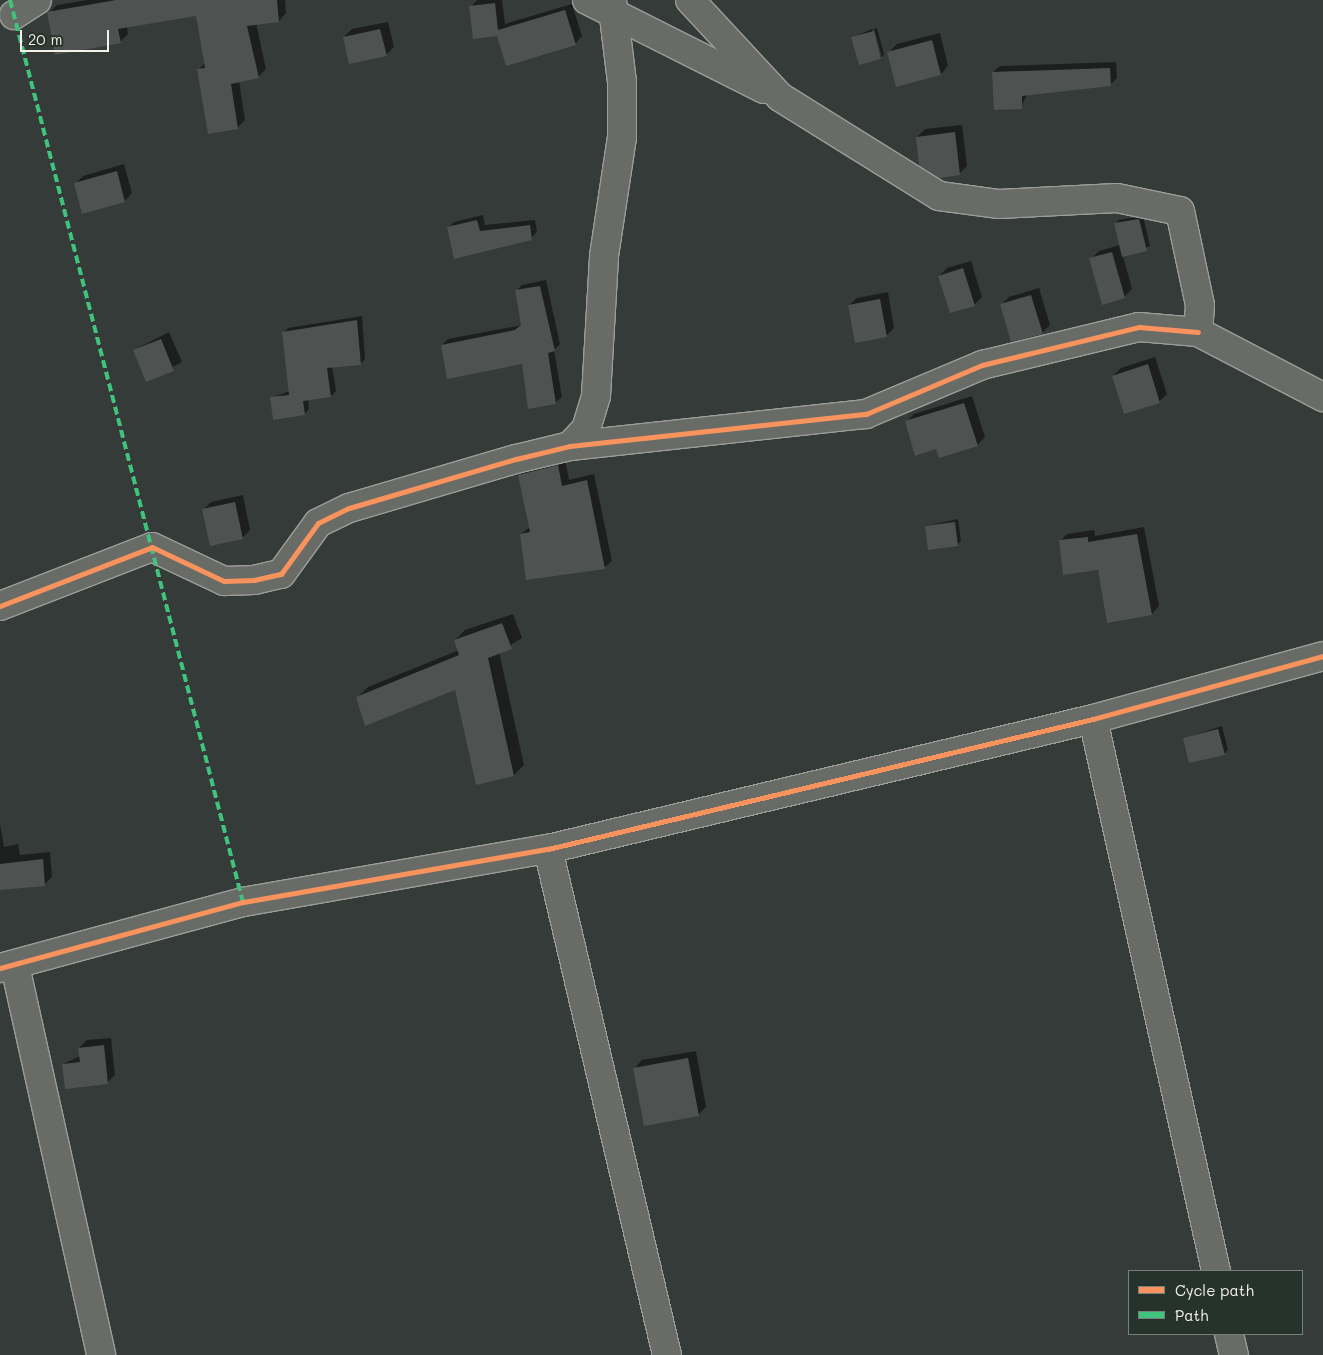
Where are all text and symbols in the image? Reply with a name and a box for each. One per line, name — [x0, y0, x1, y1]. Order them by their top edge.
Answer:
scale bar — [22, 20, 111, 52]
text: 20 m — [28, 29, 62, 49]
legend — [1128, 1270, 1303, 1335]
text: Cycle path — [1175, 1280, 1254, 1300]
text: Path — [1175, 1305, 1209, 1325]

